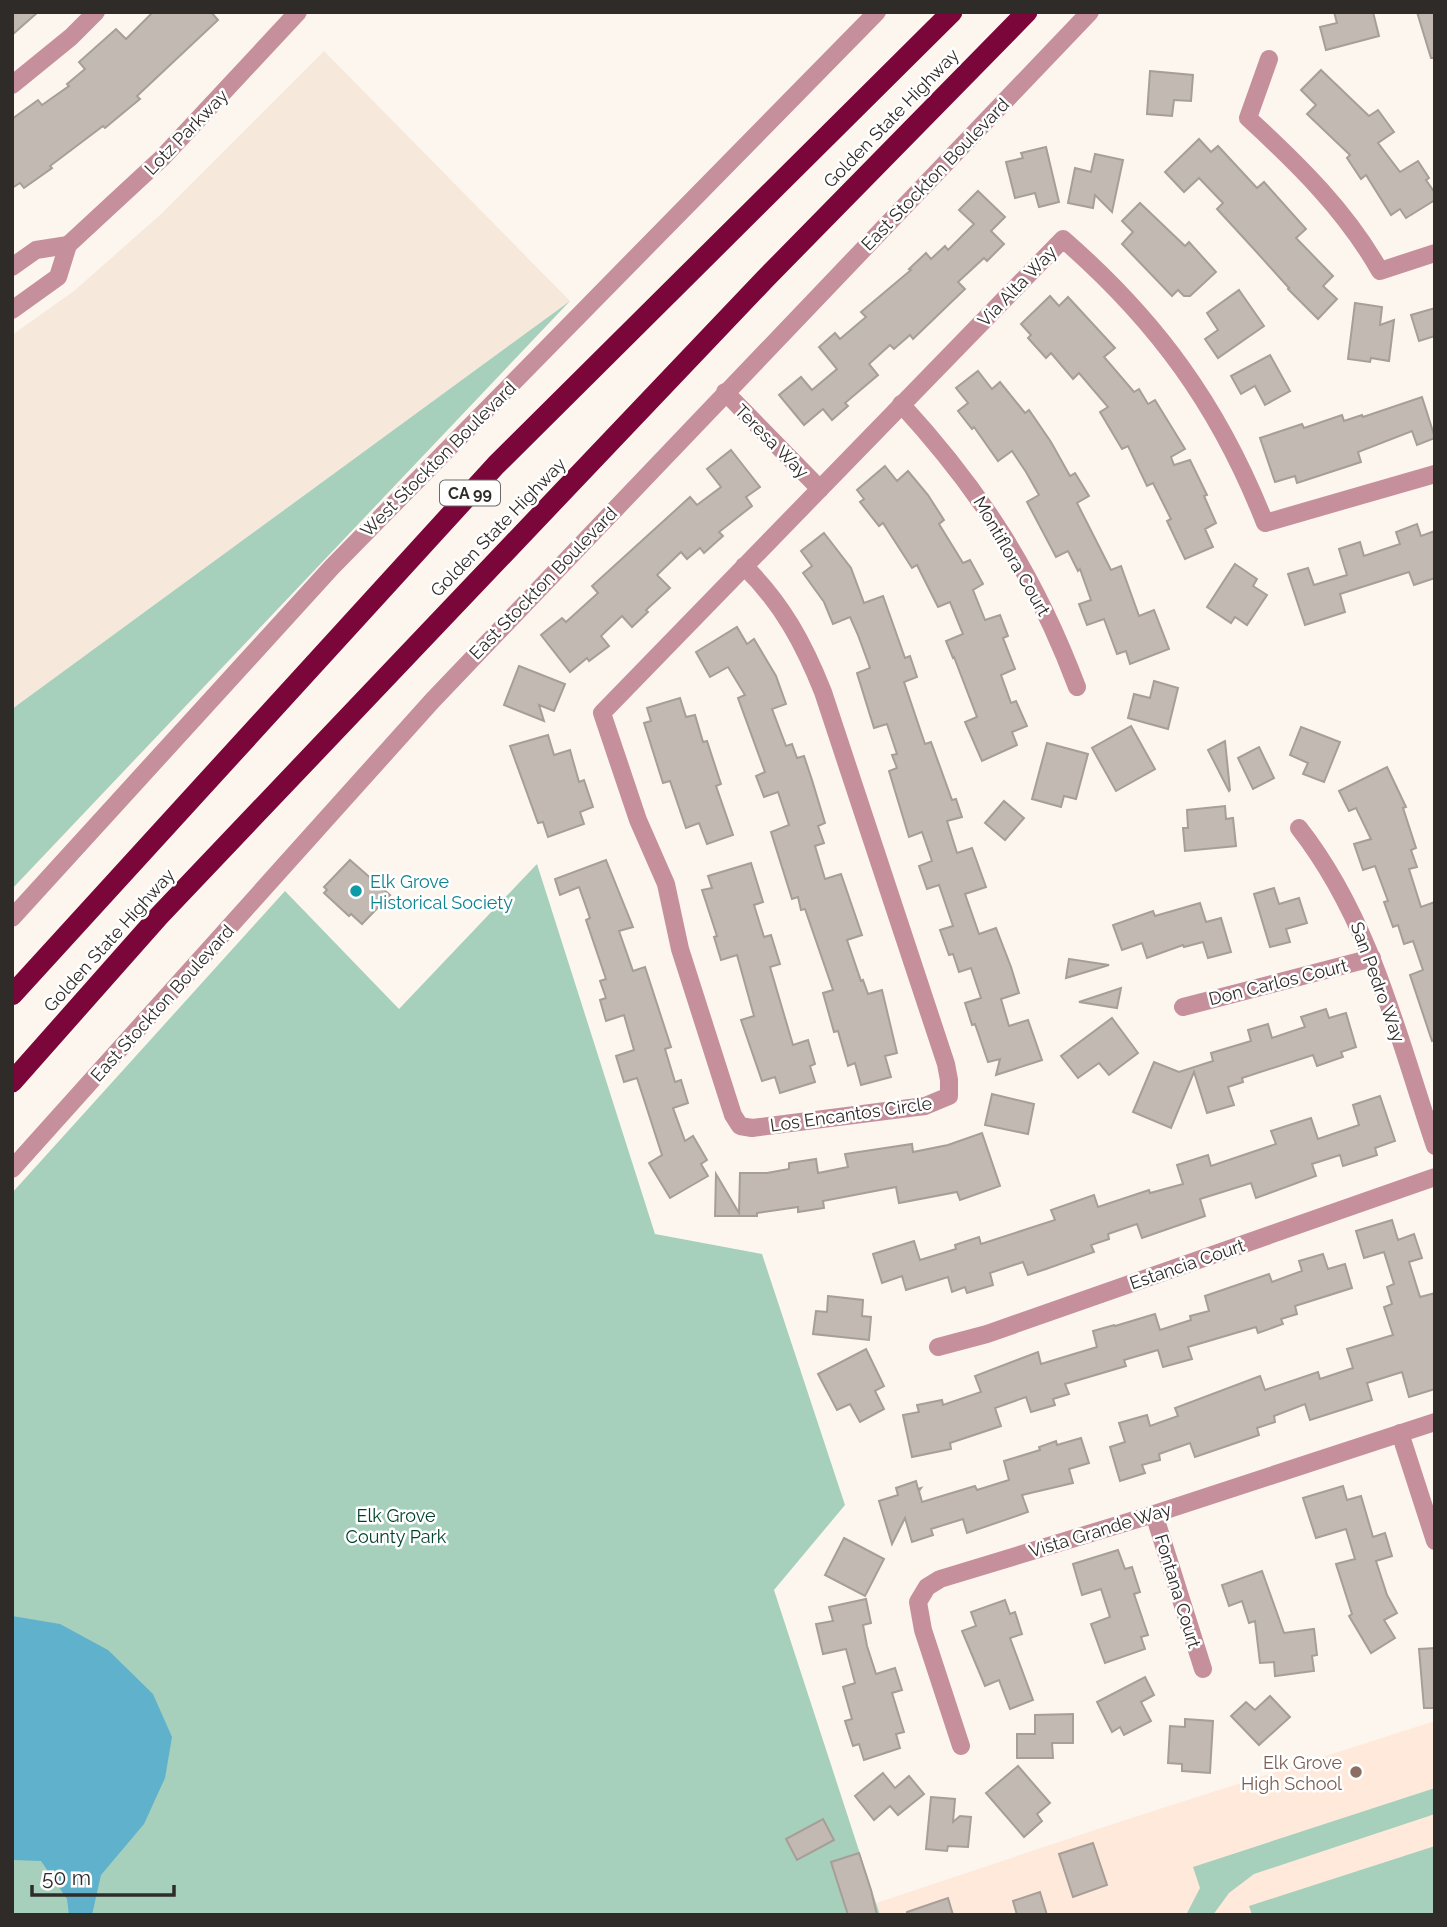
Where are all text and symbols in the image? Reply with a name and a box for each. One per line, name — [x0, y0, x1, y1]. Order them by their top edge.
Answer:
street label: Golden State Highway — [819, 44, 963, 192]
street label: Lotz Parkway — [140, 85, 232, 179]
street label: East Stockton Boulevard — [857, 94, 1013, 254]
street label: Via Alta Way — [973, 241, 1061, 331]
street label: West Stockton Boulevard — [356, 377, 520, 541]
street label: Teresa Way — [731, 400, 813, 482]
street label: Golden State Highway — [426, 453, 570, 601]
road number: CA 99 — [440, 480, 500, 506]
street label: Montiflora Court — [969, 492, 1055, 620]
street label: East Stockton Boulevard — [465, 503, 621, 663]
street label: Golden State Highway — [39, 864, 179, 1016]
place label: Elk Grove Historical Society — [370, 871, 513, 913]
marker: Elk Grove Historical Society — [348, 883, 364, 899]
street label: San Pedro Way — [1347, 919, 1410, 1045]
street label: East Stockton Boulevard — [86, 920, 238, 1086]
street label: Don Carlos Court — [1207, 955, 1349, 1009]
street label: Los Encantos Circle — [769, 1092, 934, 1136]
street label: Estancia Court — [1127, 1234, 1247, 1294]
street label: Vista Grande Way — [1026, 1498, 1174, 1562]
park label: Elk Grove County Park — [346, 1505, 447, 1547]
street label: Fontana Court — [1151, 1532, 1205, 1650]
place label: Elk Grove High School — [1241, 1752, 1342, 1794]
marker: Elk Grove High School — [1348, 1764, 1364, 1780]
scale bar — [32, 1854, 173, 1898]
text: 50 m — [42, 1865, 91, 1890]

